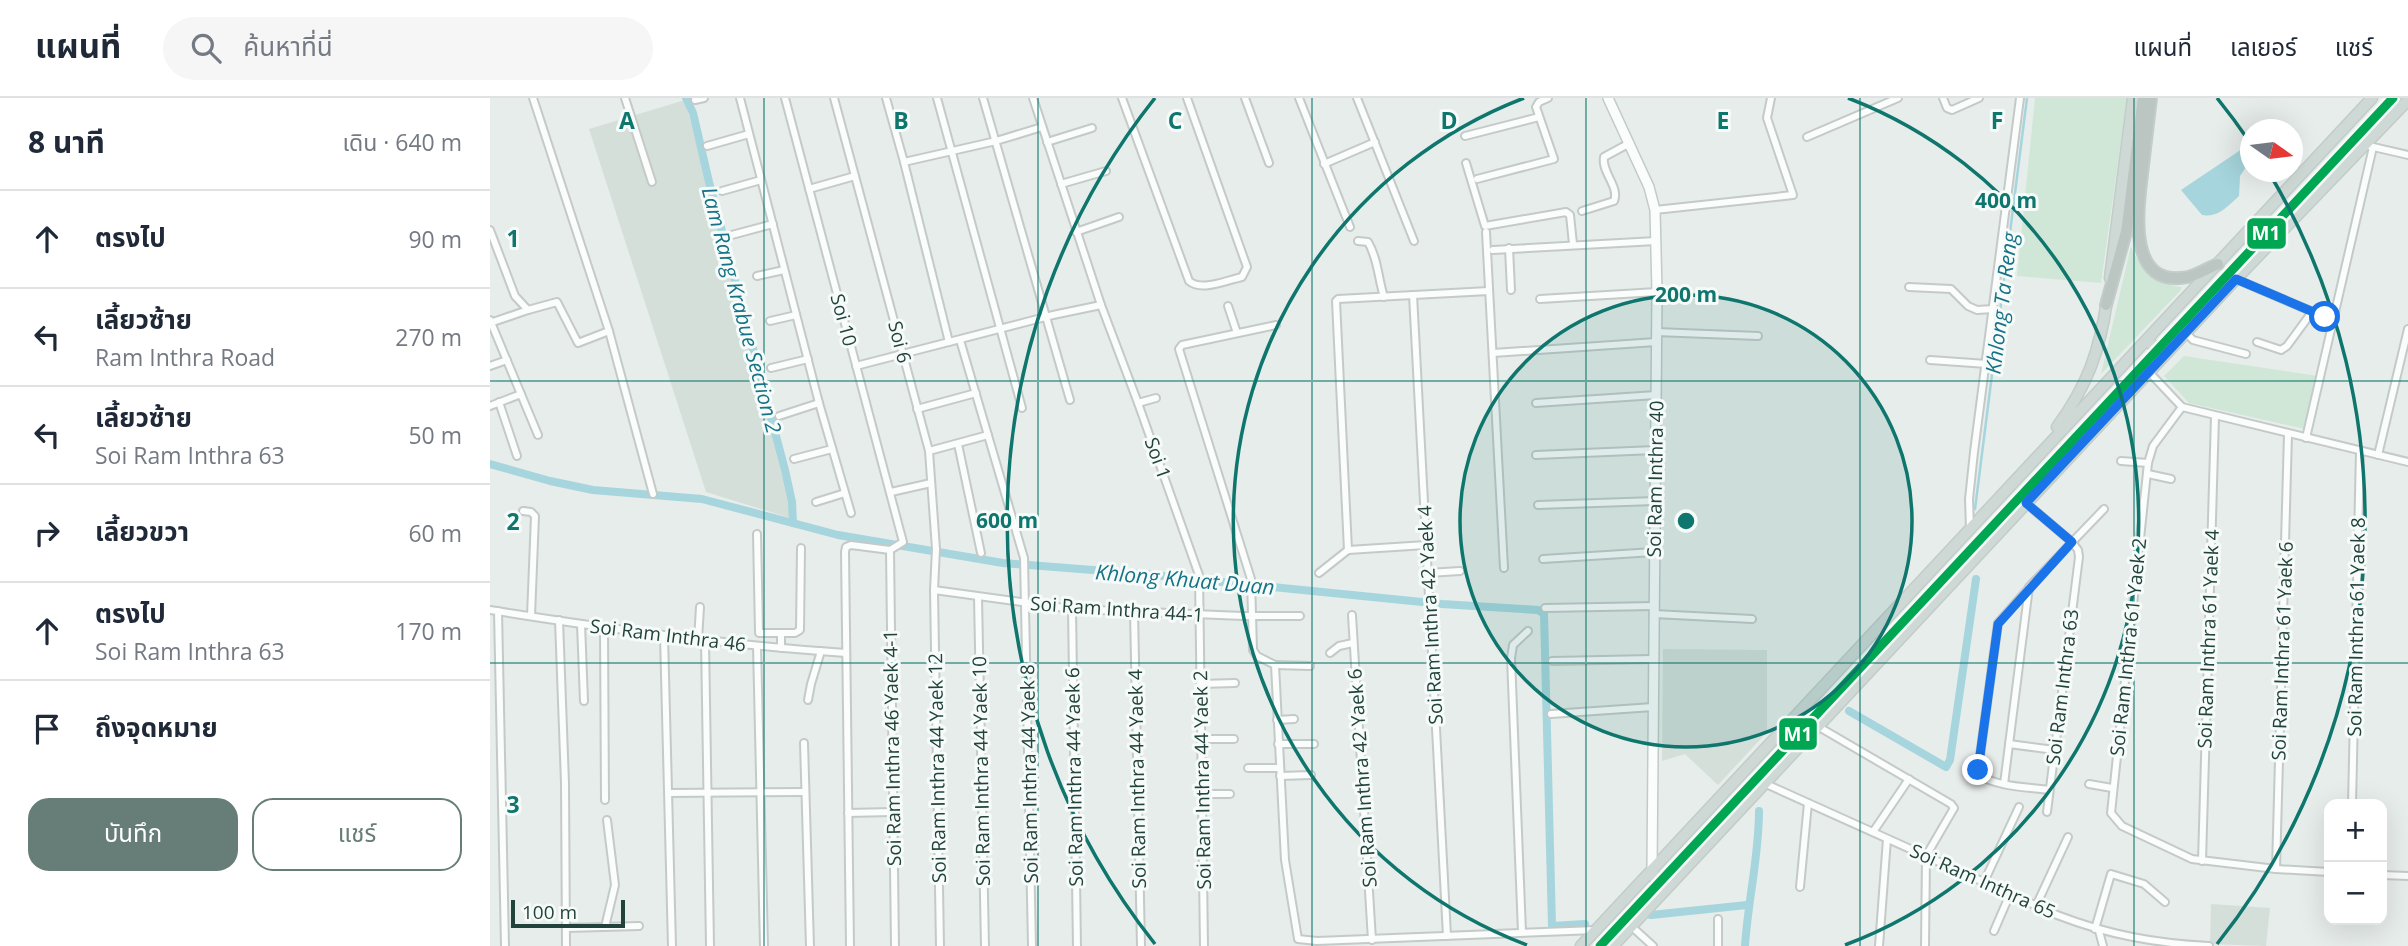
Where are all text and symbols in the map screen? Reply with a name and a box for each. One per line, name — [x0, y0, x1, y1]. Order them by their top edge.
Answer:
search box — [163, 17, 653, 80]
text: แผนที่ — [35, 23, 121, 68]
text: ค้นหาที่นี่ — [243, 28, 333, 64]
icon: search — [187, 29, 225, 67]
text: แผนที่ — [2134, 30, 2192, 63]
text: เลเยอร์ — [2230, 30, 2297, 63]
text: แชร์ — [2335, 30, 2373, 63]
text: A — [619, 104, 635, 136]
text: B — [893, 104, 909, 136]
text: C — [1168, 104, 1182, 136]
text: D — [1440, 104, 1458, 136]
text: E — [1717, 104, 1729, 136]
text: F — [1991, 104, 2003, 136]
north arrow — [2240, 119, 2303, 182]
text: 8 นาที — [28, 121, 105, 162]
text: เดิน · 640 m — [342, 126, 462, 158]
water label: Lam Rang Krabue Section 2 — [696, 184, 788, 437]
text: 400 m — [1975, 186, 2037, 214]
line badge: M1 — [2246, 217, 2287, 250]
text: ตรงไป — [95, 219, 166, 255]
icon: ahead — [28, 220, 66, 258]
text: M1 — [2252, 220, 2280, 246]
text: 1 — [506, 222, 520, 254]
text: 90 m — [408, 223, 462, 255]
water label: Khlong Ta Reng — [1978, 229, 2024, 376]
text: 200 m — [1655, 280, 1717, 308]
street label: Soi 10 — [825, 291, 863, 349]
text: เลี้ยวซ้าย — [95, 301, 192, 337]
route start — [2309, 301, 2340, 332]
icon: left — [28, 318, 66, 356]
street label: Soi 6 — [882, 318, 918, 366]
text: 270 m — [395, 321, 462, 353]
text: Ram Inthra Road — [95, 341, 275, 373]
text: เลี้ยวซ้าย — [95, 399, 192, 435]
street label: Soi Ram Inthra 40 — [1641, 400, 1669, 558]
icon: left — [28, 416, 66, 454]
text: 50 m — [408, 419, 462, 451]
street label: Soi 1 — [1139, 434, 1177, 482]
text: Soi Ram Inthra 63 — [95, 439, 285, 471]
text: 2 — [506, 505, 520, 537]
street label: Soi Ram Inthra 42 Yaek 4 — [1411, 505, 1449, 725]
text: 600 m — [976, 506, 1038, 534]
centre of rings — [1674, 509, 1698, 533]
text: เลี้ยวขวา — [95, 513, 189, 549]
icon: right — [28, 514, 66, 552]
text: 60 m — [408, 517, 462, 549]
street label: Soi Ram Inthra 61 Yaek 8 — [2341, 517, 2371, 737]
street label: Soi Ram Inthra 61 Yaek 4 — [2191, 529, 2225, 749]
street label: Soi Ram Inthra 61 Yaek 2 — [2104, 537, 2152, 757]
street label: Soi Ram Inthra 61 Yaek 6 — [2265, 541, 2299, 761]
water label: Khlong Khuat Duan — [1094, 557, 1276, 601]
street label: Soi Ram Inthra 44-1 — [1029, 590, 1205, 628]
text: ตรงไป — [95, 595, 166, 631]
street label: Soi Ram Inthra 63 — [2040, 608, 2084, 766]
icon: ahead — [28, 612, 66, 650]
street label: Soi Ram Inthra 46 — [589, 613, 747, 657]
text: 170 m — [395, 615, 462, 647]
street label: Soi Ram Inthra 46 Yaek 4-1 — [877, 630, 907, 866]
text: Soi Ram Inthra 63 — [95, 635, 285, 667]
street label: Soi Ram Inthra 44 Yaek 12 — [922, 653, 952, 883]
street label: Soi Ram Inthra 44 Yaek 10 — [966, 656, 996, 886]
street label: Soi Ram Inthra 44 Yaek 8 — [1014, 664, 1044, 884]
street label: Soi Ram Inthra 44 Yaek 6 — [1059, 667, 1089, 887]
street label: Soi Ram Inthra 42 Yaek 6 — [1341, 668, 1383, 888]
street label: Soi Ram Inthra 44 Yaek 4 — [1122, 669, 1152, 889]
street label: Soi Ram Inthra 44 Yaek 2 — [1187, 670, 1217, 890]
text: ถึงจุดหมาย — [95, 709, 218, 745]
icon: arrive — [28, 710, 66, 748]
line badge: M1 — [1778, 717, 1818, 751]
text: M1 — [1784, 721, 1812, 747]
route end — [1962, 754, 1993, 785]
text: 3 — [506, 788, 520, 820]
button: บันทึก — [28, 798, 238, 871]
button: แชร์ — [252, 798, 462, 871]
map controls — [2324, 799, 2387, 925]
button: + — [2324, 799, 2387, 862]
street label: Soi Ram Inthra 65 — [1906, 837, 2060, 925]
button: − — [2324, 862, 2387, 925]
scale bar — [511, 897, 625, 929]
text: 100 m — [522, 899, 577, 925]

